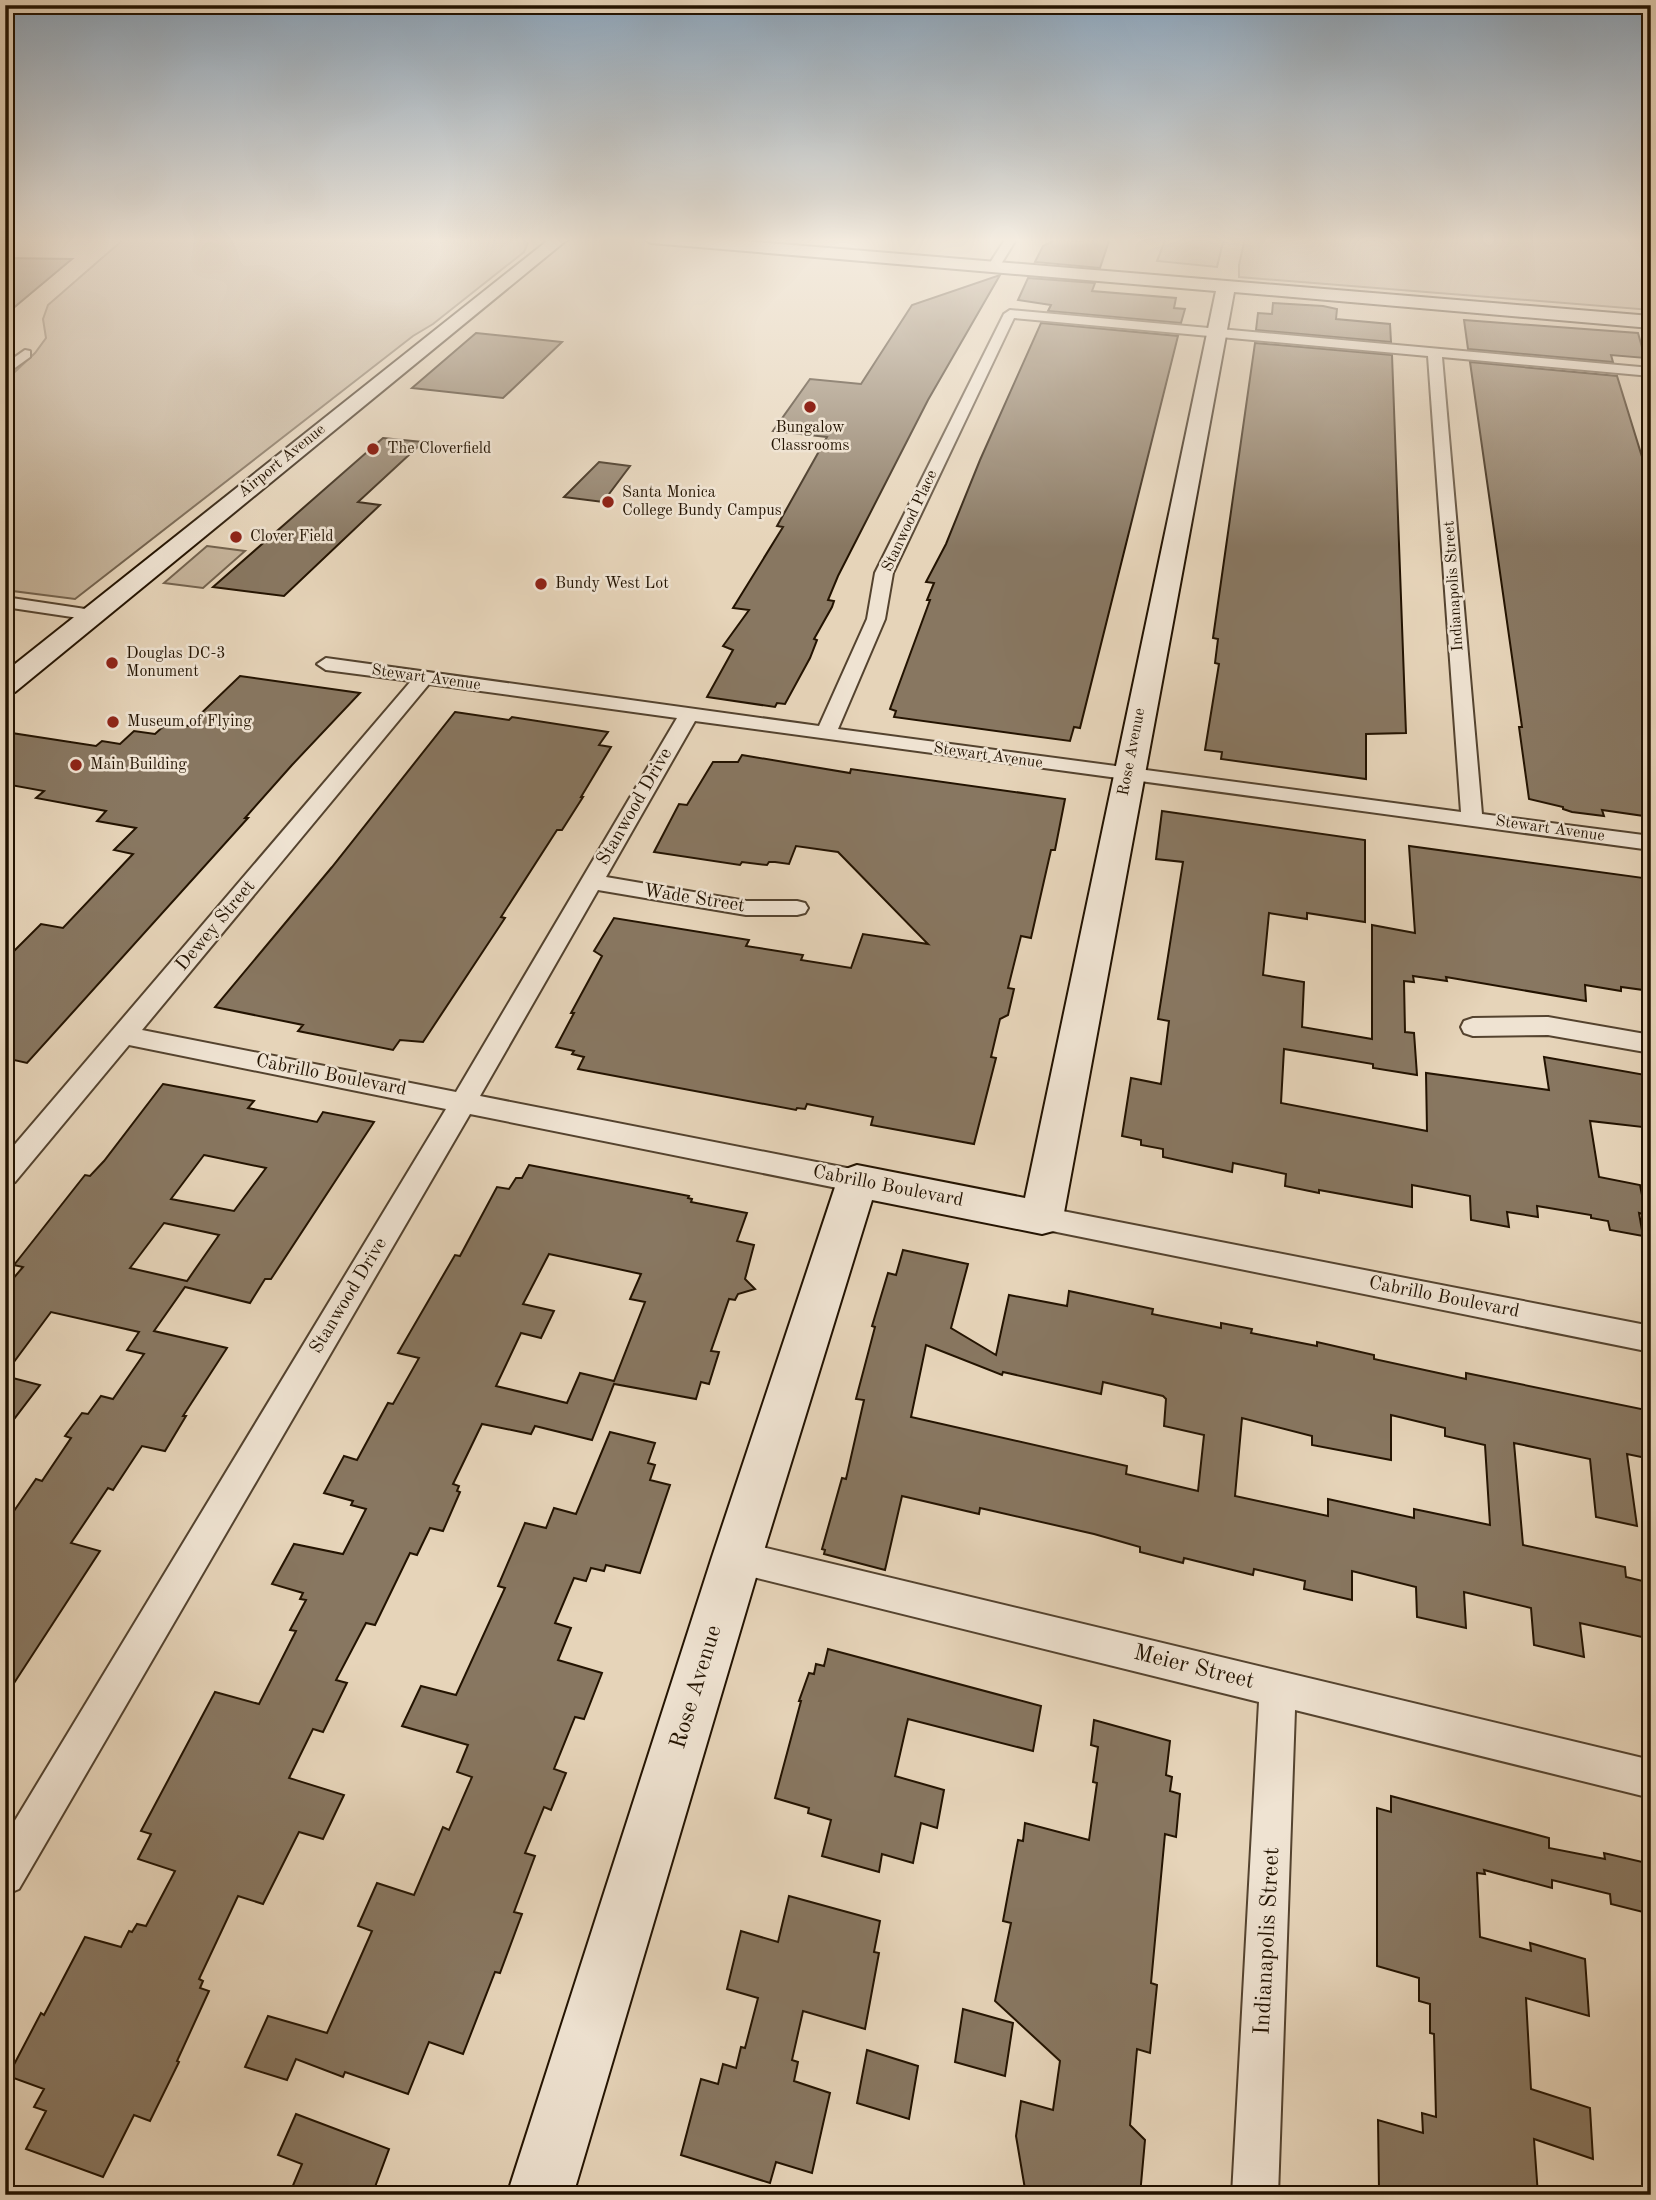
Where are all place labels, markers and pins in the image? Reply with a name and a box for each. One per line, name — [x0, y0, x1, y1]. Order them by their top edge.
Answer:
marker: Bungalow Classrooms — [802, 399, 818, 415]
place label: Bungalow Classrooms — [771, 420, 850, 454]
marker: The Cloverfield — [365, 441, 381, 457]
place label: The Cloverfield — [387, 441, 491, 457]
place label: Santa Monica College Bundy Campus — [622, 485, 782, 519]
marker: Santa Monica College Bundy Campus — [600, 494, 616, 510]
marker: Clover Field — [228, 529, 244, 545]
place label: Clover Field — [250, 529, 334, 545]
marker: Bundy West Lot — [533, 576, 549, 592]
place label: Bundy West Lot — [555, 576, 669, 592]
place label: Douglas DC-3 Monument — [126, 646, 226, 680]
marker: Douglas DC-3 Monument — [104, 655, 120, 671]
marker: Museum of Flying — [105, 714, 121, 730]
place label: Museum of Flying — [127, 714, 252, 730]
marker: Main Building — [68, 757, 84, 773]
place label: Main Building — [90, 757, 187, 773]

